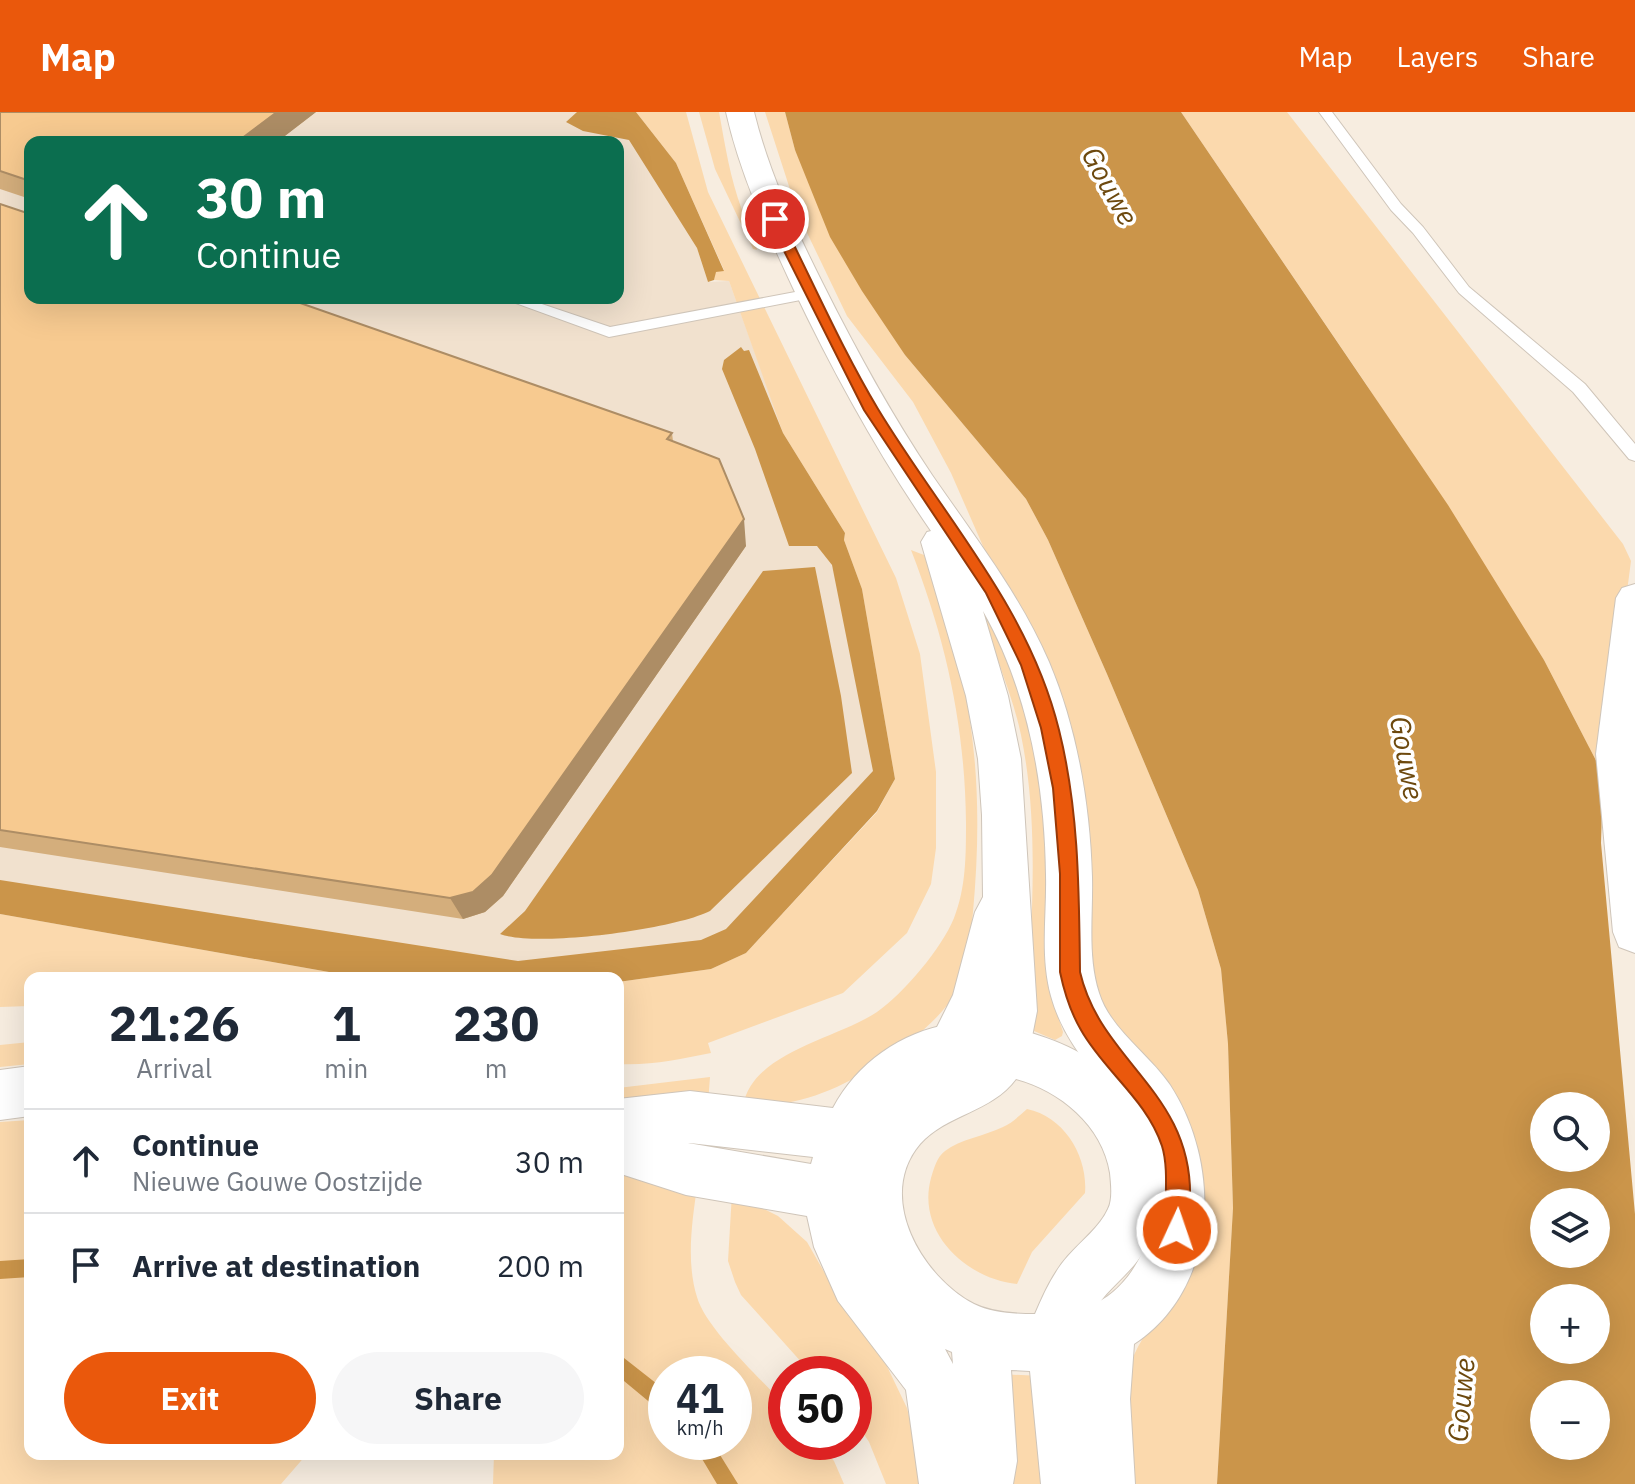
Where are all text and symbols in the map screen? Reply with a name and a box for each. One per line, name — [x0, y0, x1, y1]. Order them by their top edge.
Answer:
text: Map — [40, 32, 116, 81]
text: Map — [1298, 38, 1352, 75]
text: Layers — [1396, 38, 1478, 75]
text: Share — [1522, 38, 1595, 75]
water label: Gouwe — [1074, 140, 1147, 232]
text: 30 m — [196, 161, 326, 233]
icon: ahead — [64, 168, 168, 272]
pin — [741, 185, 809, 253]
icon: arrive — [753, 197, 797, 241]
text: Continue — [196, 231, 341, 278]
water label: Gouwe — [1382, 713, 1433, 803]
text: 21:26 — [109, 992, 240, 1054]
text: 1 — [332, 992, 361, 1054]
text: 230 — [453, 992, 539, 1054]
text: Arrival — [136, 1051, 212, 1085]
text: min — [324, 1051, 368, 1085]
text: m — [485, 1051, 507, 1085]
map controls — [1530, 1092, 1610, 1460]
button: search — [1530, 1092, 1610, 1172]
text: Continue — [132, 1125, 259, 1164]
icon: ahead — [64, 1139, 108, 1183]
text: 30 m — [515, 1142, 584, 1181]
text: Nieuwe Gouwe Oostzijde — [132, 1164, 423, 1198]
position arrow — [1135, 1188, 1219, 1272]
button: layers — [1530, 1188, 1610, 1268]
icon: arrive — [64, 1243, 108, 1287]
text: Arrive at destination — [132, 1246, 420, 1285]
text: 200 m — [497, 1246, 584, 1285]
button: + — [1530, 1284, 1610, 1364]
button: Exit — [64, 1352, 316, 1444]
button: Share — [332, 1352, 584, 1444]
speed limit sign: 50 — [768, 1356, 872, 1460]
water label: Gouwe — [1438, 1356, 1483, 1443]
text: 41 — [676, 1372, 724, 1424]
button: − — [1530, 1380, 1610, 1460]
text: km/h — [676, 1414, 724, 1441]

